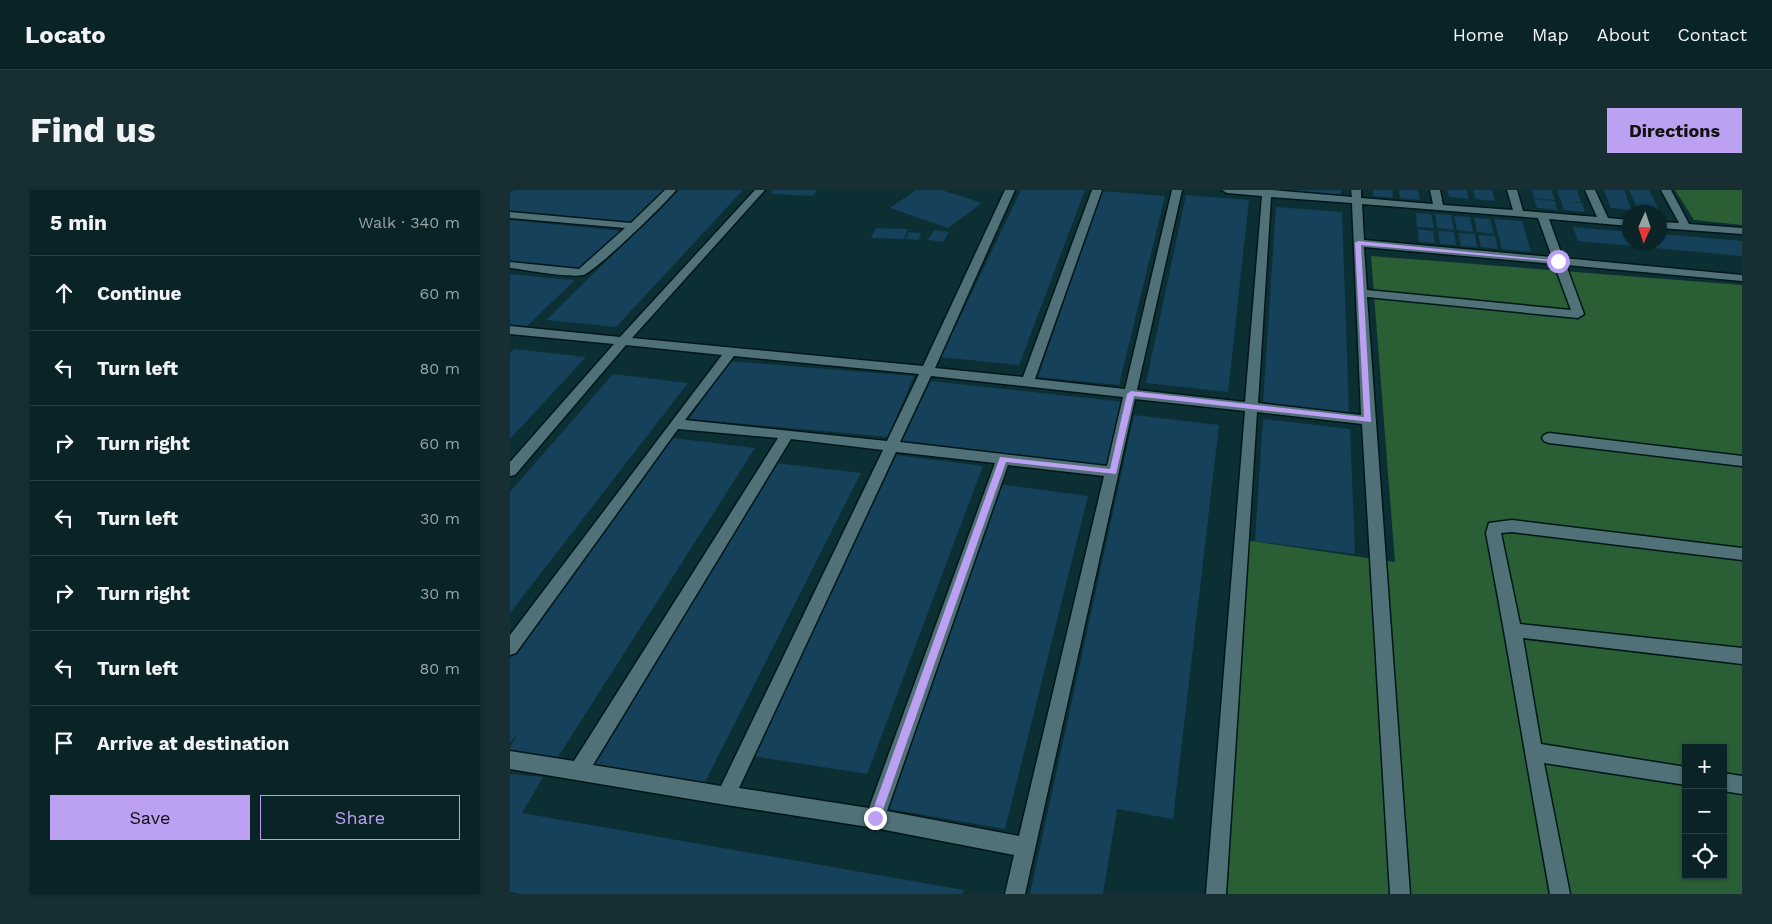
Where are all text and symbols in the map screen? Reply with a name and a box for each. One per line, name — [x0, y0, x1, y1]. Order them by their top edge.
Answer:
text: Locato — [25, 21, 106, 49]
text: Home — [1453, 24, 1504, 45]
text: Map — [1532, 24, 1569, 45]
text: About — [1597, 24, 1649, 45]
text: Contact — [1677, 24, 1747, 45]
button: Directions — [1607, 108, 1742, 153]
text: Find us — [30, 109, 156, 151]
north arrow — [1622, 205, 1667, 250]
text: 5 min — [50, 210, 107, 235]
text: Walk · 340 m — [358, 213, 460, 232]
route start — [1547, 250, 1570, 273]
icon: ahead — [50, 279, 78, 307]
text: Continue — [97, 282, 181, 305]
text: 60 m — [420, 284, 460, 303]
icon: left — [50, 354, 78, 382]
text: Turn left — [97, 357, 178, 380]
text: 80 m — [419, 359, 460, 378]
icon: right — [50, 429, 78, 457]
text: Turn right — [97, 432, 190, 455]
text: 60 m — [420, 434, 460, 453]
icon: left — [50, 504, 78, 532]
text: Turn left — [97, 507, 178, 530]
text: 30 m — [420, 509, 460, 528]
icon: right — [50, 579, 78, 607]
text: Turn right — [97, 582, 190, 605]
text: 30 m — [420, 584, 460, 603]
icon: left — [50, 654, 78, 682]
text: Turn left — [97, 657, 178, 680]
text: 80 m — [419, 659, 460, 678]
icon: arrive — [50, 729, 78, 757]
text: Arrive at destination — [97, 732, 289, 755]
map controls — [1682, 744, 1727, 879]
button: + — [1682, 744, 1727, 789]
button: − — [1682, 789, 1727, 834]
button: Save — [50, 795, 250, 840]
button: Share — [260, 795, 460, 840]
route end — [864, 807, 887, 830]
button: locate — [1682, 834, 1727, 879]

